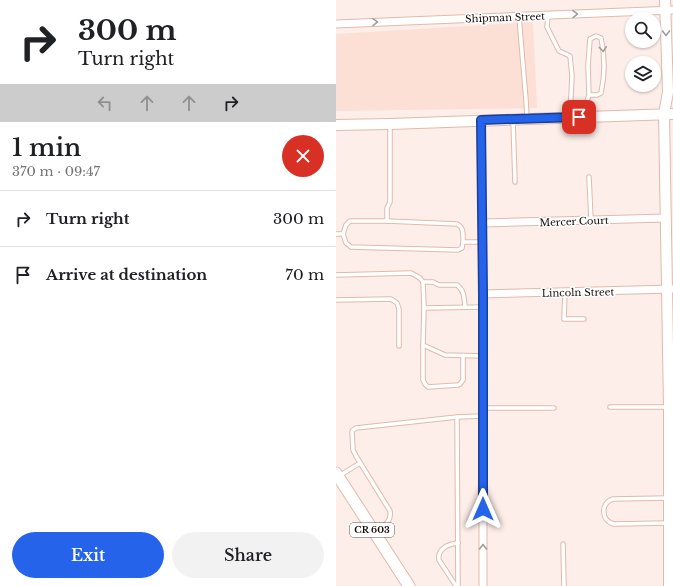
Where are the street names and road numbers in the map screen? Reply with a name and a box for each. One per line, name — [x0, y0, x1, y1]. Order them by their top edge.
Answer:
street label: Shipman Street — [465, 10, 545, 25]
street label: Mercer Court — [539, 214, 609, 229]
street label: Lincoln Street — [542, 285, 615, 300]
road number: CR 603 — [350, 523, 394, 537]

